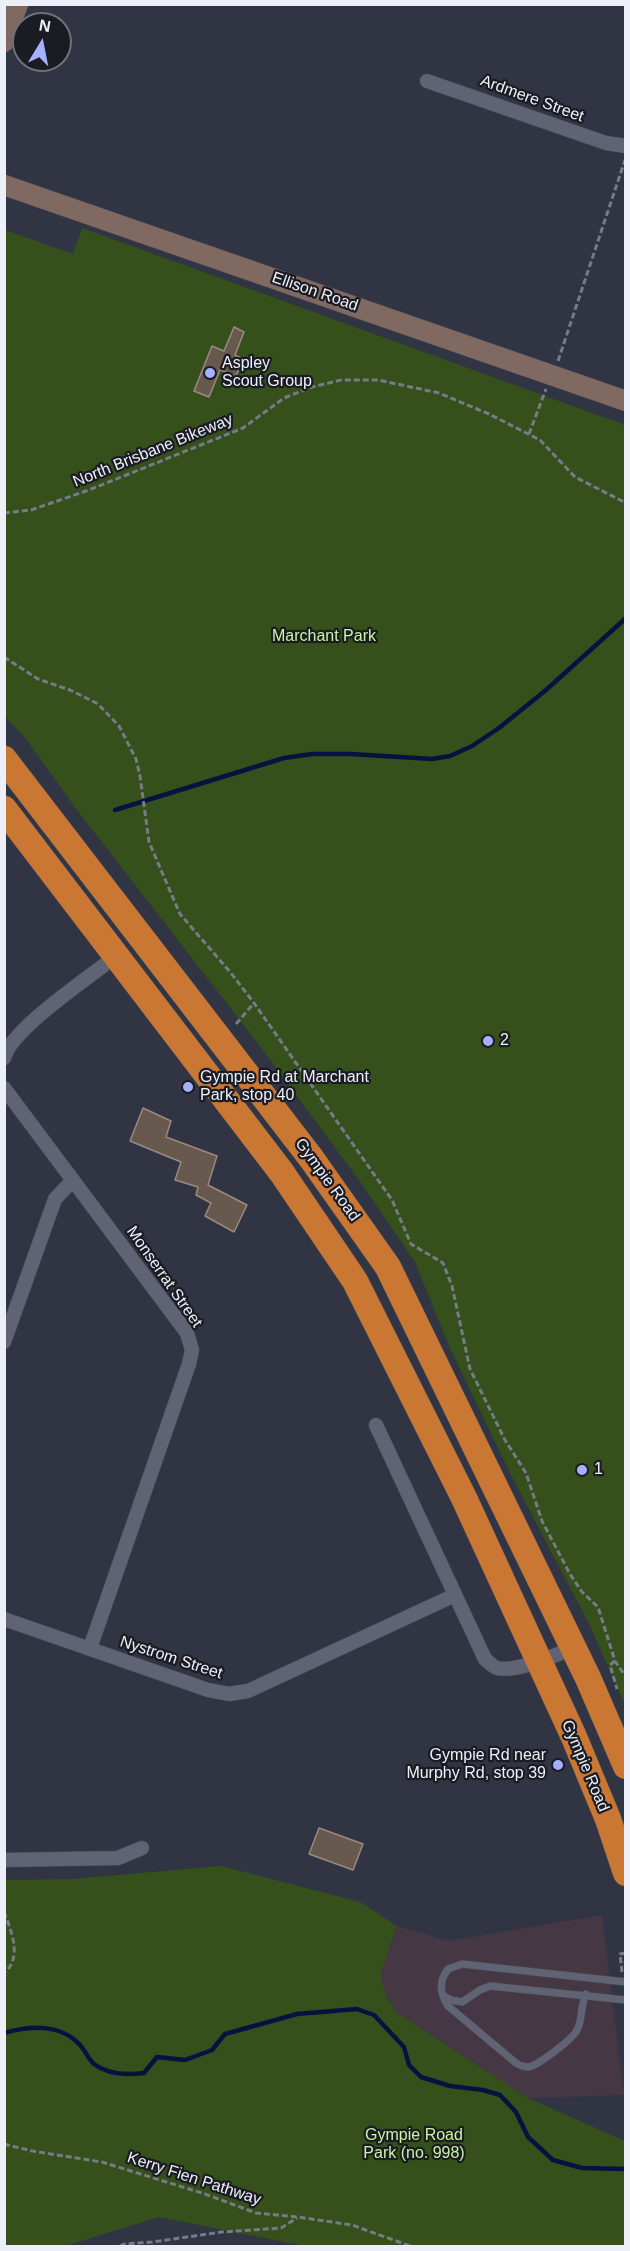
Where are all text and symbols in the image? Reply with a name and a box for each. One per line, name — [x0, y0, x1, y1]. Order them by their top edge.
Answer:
north arrow — [12, 12, 72, 72]
text: N — [38, 16, 52, 35]
street label: Ardmere Street — [478, 71, 586, 127]
street label: Ellison Road — [269, 268, 361, 316]
place label: Aspley Scout Group — [222, 354, 312, 392]
marker: Aspley Scout Group — [203, 366, 217, 380]
street label: North Brisbane Bikeway — [70, 410, 236, 492]
park label: Marchant Park — [272, 627, 376, 647]
place label: 2 — [500, 1031, 509, 1051]
marker: 2 — [481, 1034, 495, 1048]
place label: Gympie Rd at Marchant Park, stop 40 — [200, 1068, 369, 1106]
marker: Gympie Rd at Marchant Park, stop 40 — [181, 1080, 195, 1094]
street label: Gympie Road — [290, 1135, 364, 1225]
street label: Monserrat Street — [122, 1223, 206, 1331]
place label: 1 — [594, 1460, 603, 1480]
marker: 1 — [575, 1463, 589, 1477]
street label: Nystrom Street — [117, 1632, 225, 1684]
street label: Gympie Road — [557, 1717, 613, 1815]
place label: Gympie Rd near Murphy Rd, stop 39 — [406, 1746, 546, 1784]
marker: Gympie Rd near Murphy Rd, stop 39 — [551, 1758, 565, 1772]
park label: Gympie Road Park (no. 998) — [363, 2126, 465, 2164]
street label: Kerry Fien Pathway — [125, 2148, 263, 2210]

